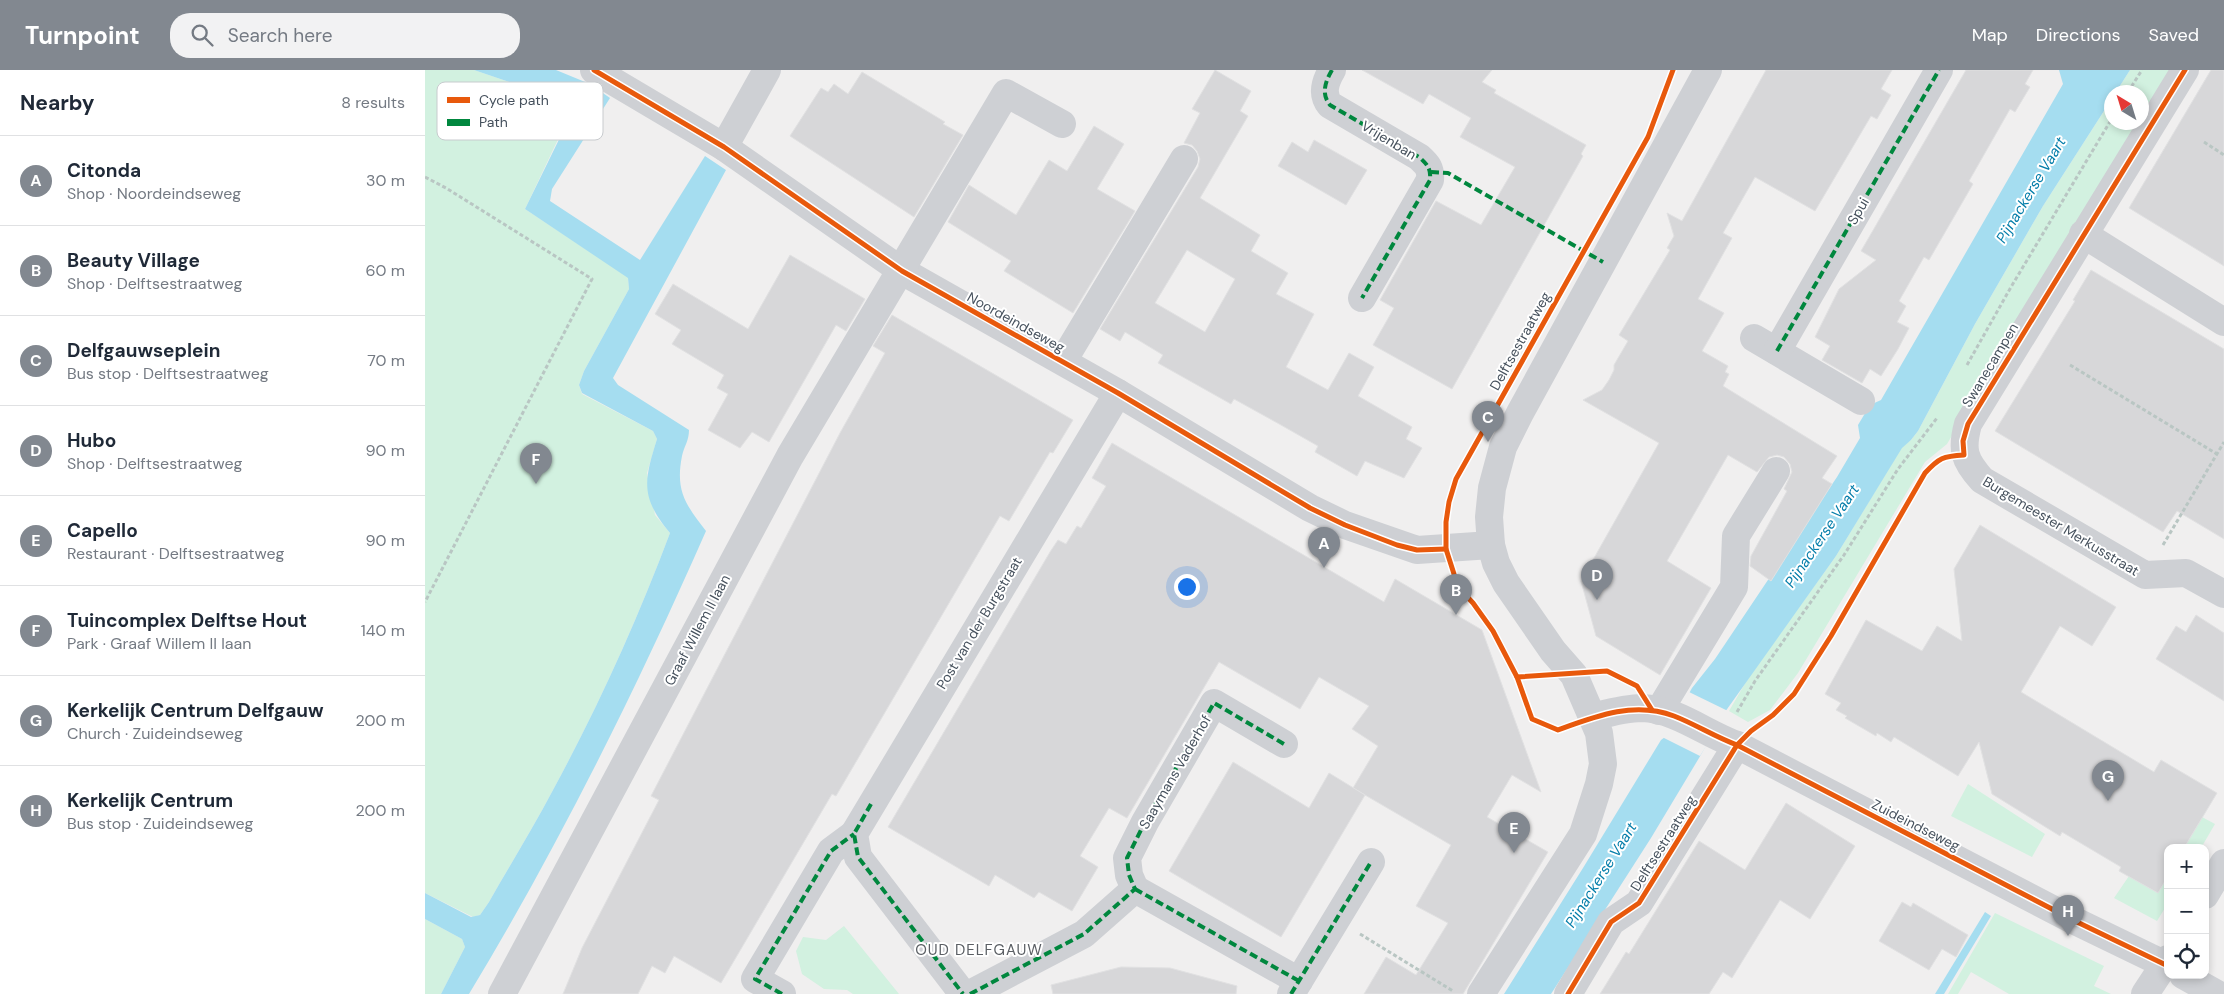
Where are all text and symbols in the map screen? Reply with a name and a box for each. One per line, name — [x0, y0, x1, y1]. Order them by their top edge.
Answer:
search box — [170, 13, 520, 58]
text: Turnpoint — [25, 20, 140, 51]
icon: search — [188, 21, 216, 49]
text: Search here — [228, 23, 333, 48]
text: Map — [1972, 23, 2008, 47]
text: Directions — [2036, 23, 2121, 47]
text: Saved — [2149, 23, 2199, 47]
legend — [437, 82, 603, 140]
north arrow — [2104, 85, 2149, 130]
text: Nearby — [20, 89, 94, 117]
text: Cycle path — [479, 91, 549, 109]
text: 8 results — [341, 92, 405, 113]
text: Path — [479, 113, 508, 131]
street label: Vrijenban — [1358, 116, 1420, 164]
water label: Pijnackerse Vaart — [1991, 133, 2071, 247]
text: Citonda — [67, 158, 141, 183]
text: A — [30, 170, 42, 191]
text: 30 m — [366, 170, 405, 191]
text: Shop · Noordeindseweg — [67, 183, 241, 204]
street label: Spui — [1843, 194, 1873, 228]
text: Beauty Village — [67, 248, 200, 273]
text: B — [31, 260, 41, 281]
text: 60 m — [365, 260, 405, 281]
text: Shop · Delftsestraatweg — [67, 273, 242, 294]
street label: Noordeindseweg — [964, 288, 1068, 356]
street label: Delftsestraatweg — [1485, 288, 1555, 393]
street label: Swanecampen — [1958, 320, 2022, 410]
text: Delfgauwseplein — [67, 338, 220, 363]
text: C — [30, 350, 42, 371]
text: 70 m — [367, 350, 405, 371]
text: Bus stop · Delftsestraatweg — [67, 363, 269, 384]
pin: C — [1472, 401, 1504, 442]
text: Hubo — [67, 428, 116, 453]
text: D — [30, 440, 42, 461]
text: 90 m — [365, 440, 405, 461]
pin: F — [520, 443, 552, 484]
text: Shop · Delftsestraatweg — [67, 453, 242, 474]
street label: Burgemeester Merkusstraat — [1980, 472, 2142, 580]
water label: Pijnackerse Vaart — [1780, 480, 1864, 592]
text: Capello — [67, 518, 138, 543]
pin: A — [1308, 527, 1340, 568]
text: E — [31, 530, 41, 551]
text: 90 m — [365, 530, 405, 551]
text: Restaurant · Delftsestraatweg — [67, 543, 284, 564]
street label: Post van der Burgstraat — [932, 554, 1026, 692]
pin: D — [1581, 559, 1613, 600]
street label: Graaf Willem II laan — [660, 571, 734, 689]
your location — [1174, 574, 1200, 600]
pin: B — [1440, 574, 1472, 615]
text: Tuincomplex Delftse Hout — [67, 608, 307, 633]
text: F — [32, 620, 40, 641]
text: 140 m — [361, 620, 405, 641]
text: Park · Graaf Willem II laan — [67, 633, 251, 654]
text: Kerkelijk Centrum Delfgauw — [67, 698, 324, 723]
text: G — [30, 710, 42, 731]
text: 200 m — [356, 710, 405, 731]
street label: Saaymans Vaderhof — [1135, 711, 1215, 832]
text: Church · Zuideindseweg — [67, 723, 243, 744]
pin: G — [2092, 760, 2124, 801]
text: Kerkelijk Centrum — [67, 788, 233, 813]
street label: Delftsestraatweg — [1626, 791, 1700, 894]
street label: Zuideindseweg — [1869, 795, 1963, 855]
text: H — [30, 800, 42, 821]
text: 200 m — [356, 800, 405, 821]
pin: E — [1498, 812, 1530, 853]
text: Bus stop · Zuideindseweg — [67, 813, 254, 834]
water label: Pijnackerse Vaart — [1561, 818, 1641, 931]
map controls — [2164, 844, 2209, 979]
button: + — [2164, 844, 2209, 889]
button: − — [2164, 889, 2209, 934]
pin: H — [2052, 895, 2084, 936]
button: locate — [2164, 934, 2209, 979]
district label: OUD DELFGAUW — [915, 940, 1043, 960]

